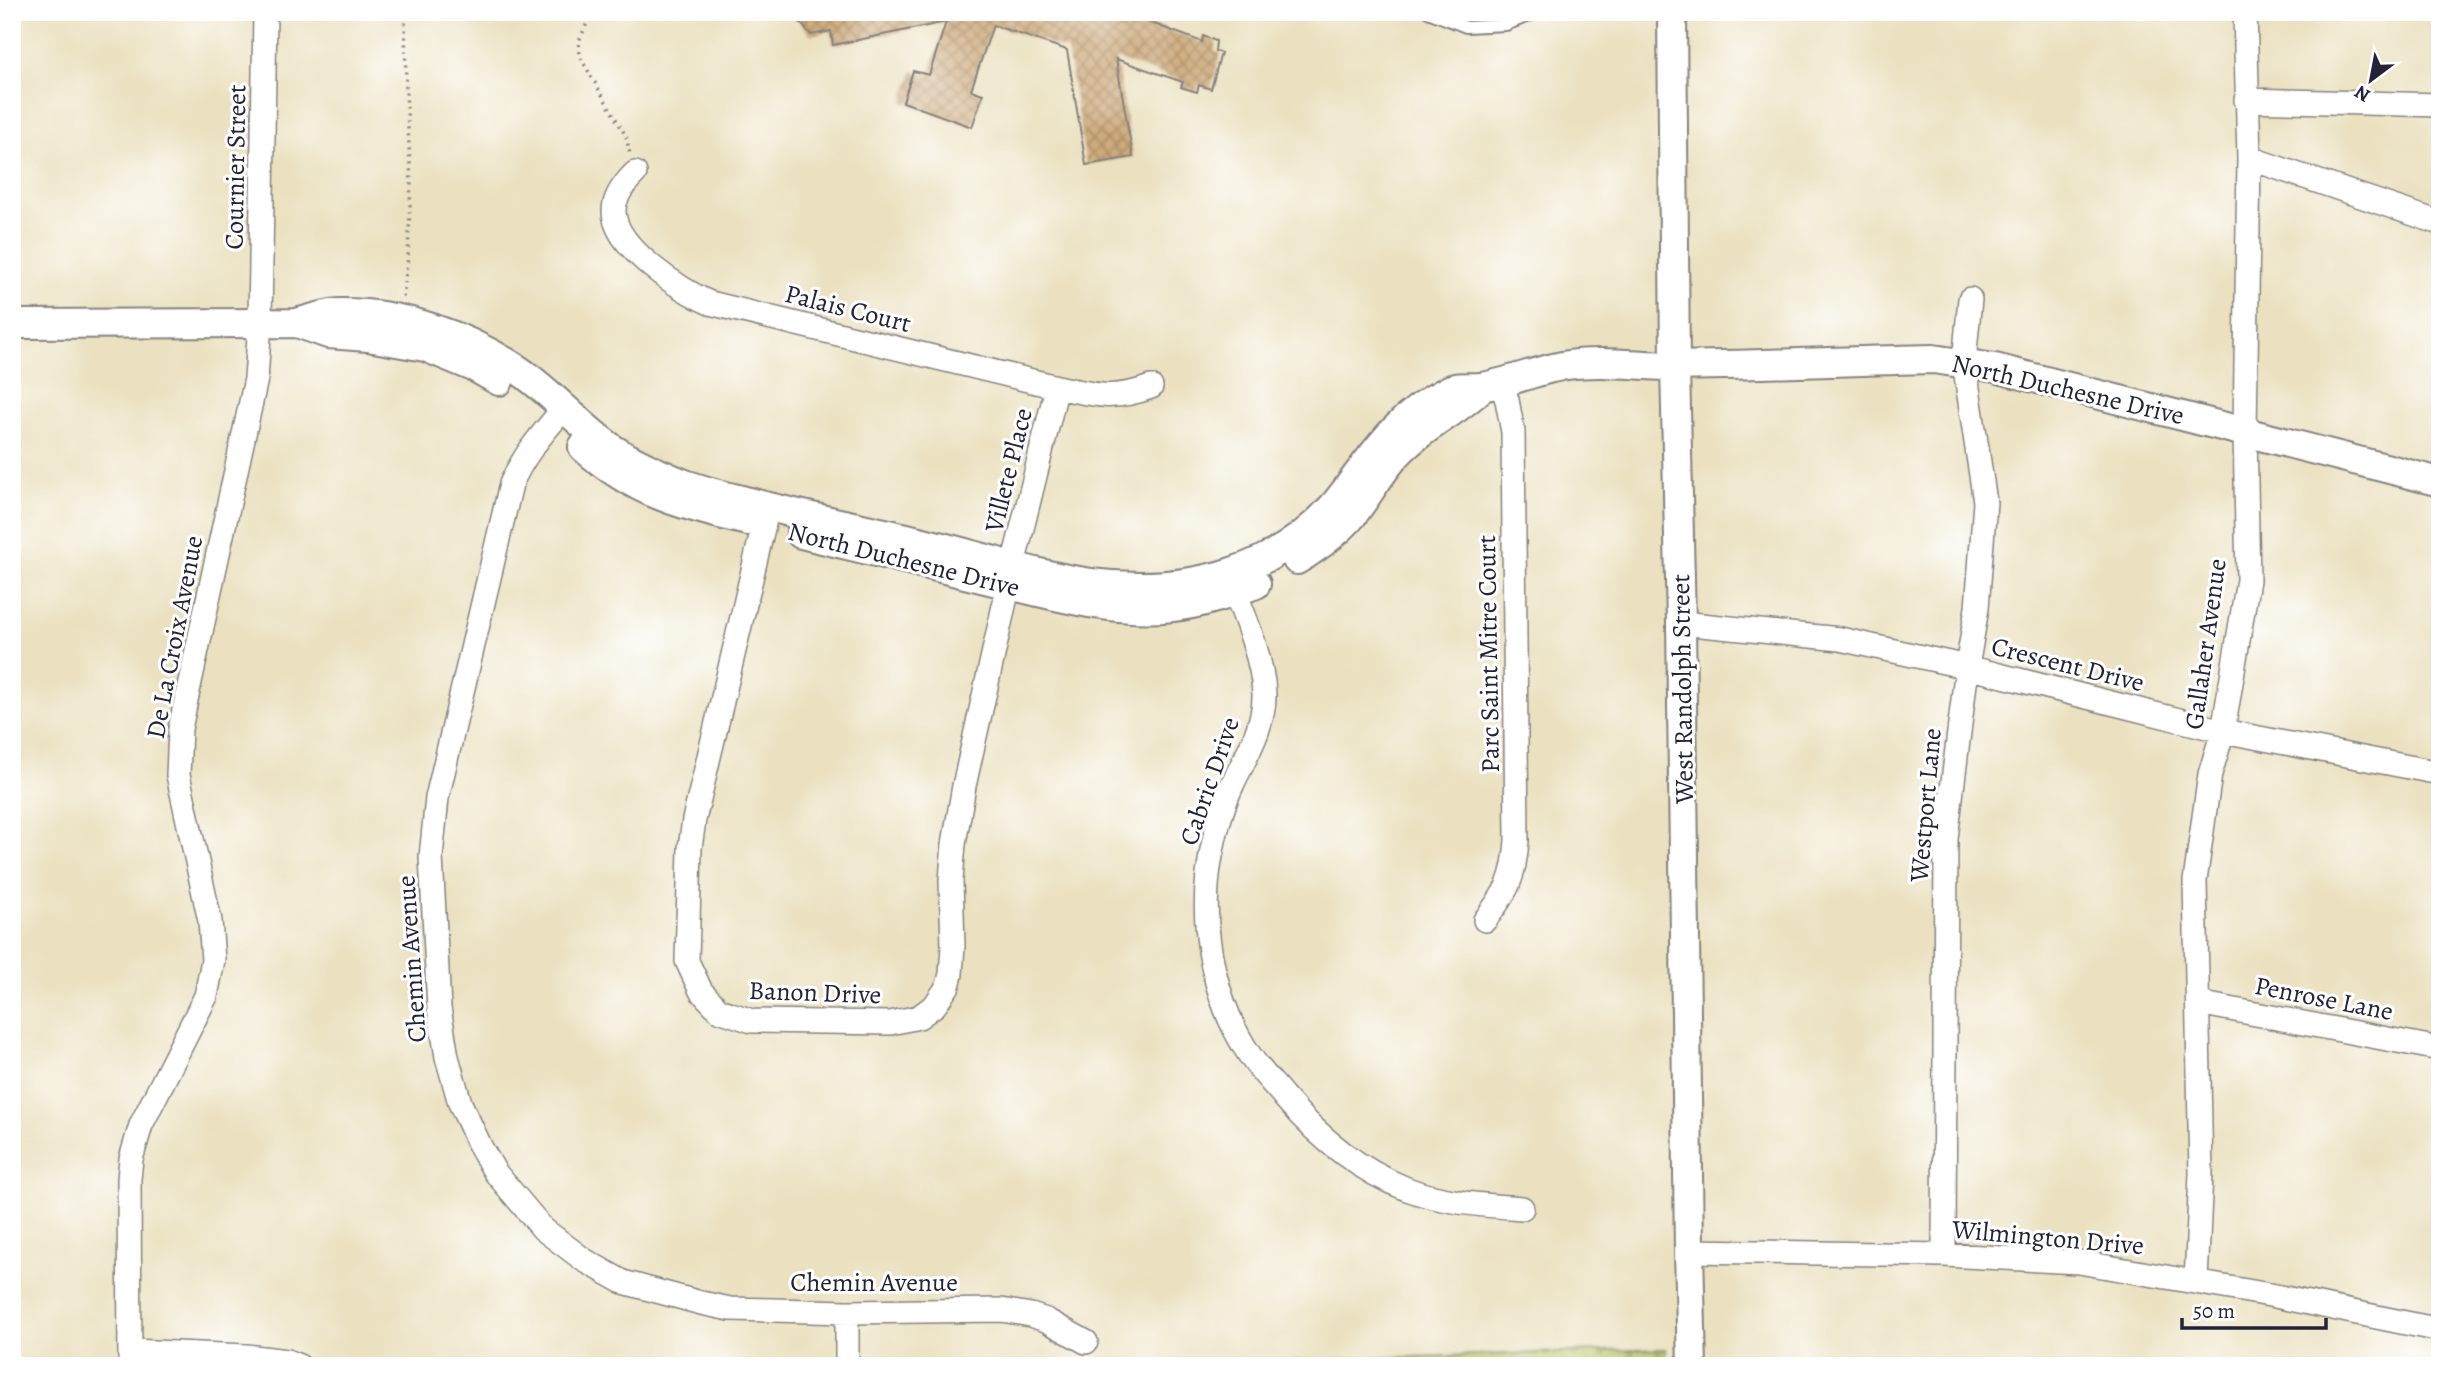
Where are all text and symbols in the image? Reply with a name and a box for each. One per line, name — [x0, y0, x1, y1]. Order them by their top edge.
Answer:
north arrow — [2336, 46, 2406, 116]
text: N — [2350, 79, 2375, 108]
street label: Cournier Street — [217, 84, 254, 250]
street label: Palais Court — [781, 276, 915, 341]
street label: North Duchesne Drive — [1948, 346, 2188, 433]
street label: Villete Place — [976, 404, 1041, 537]
street label: North Duchesne Drive — [784, 514, 1023, 605]
street label: De La Croix Avenue — [138, 533, 211, 742]
street label: Parc Saint Mitre Court — [1469, 534, 1508, 773]
street label: Gallaher Avenue — [2176, 556, 2235, 732]
street label: West Randolph Street — [1663, 573, 1702, 805]
street label: Crescent Drive — [1988, 629, 2148, 700]
street label: Cabric Drive — [1171, 712, 1248, 850]
street label: Westport Lane — [1901, 727, 1950, 885]
street label: Chemin Avenue — [388, 874, 435, 1044]
street label: Penrose Lane — [2252, 968, 2396, 1029]
street label: Banon Drive — [748, 973, 882, 1012]
street label: Wilmington Drive — [1950, 1212, 2145, 1263]
street label: Chemin Avenue — [790, 1265, 958, 1300]
scale bar — [2182, 1287, 2326, 1331]
text: 50 m — [2193, 1297, 2235, 1325]

